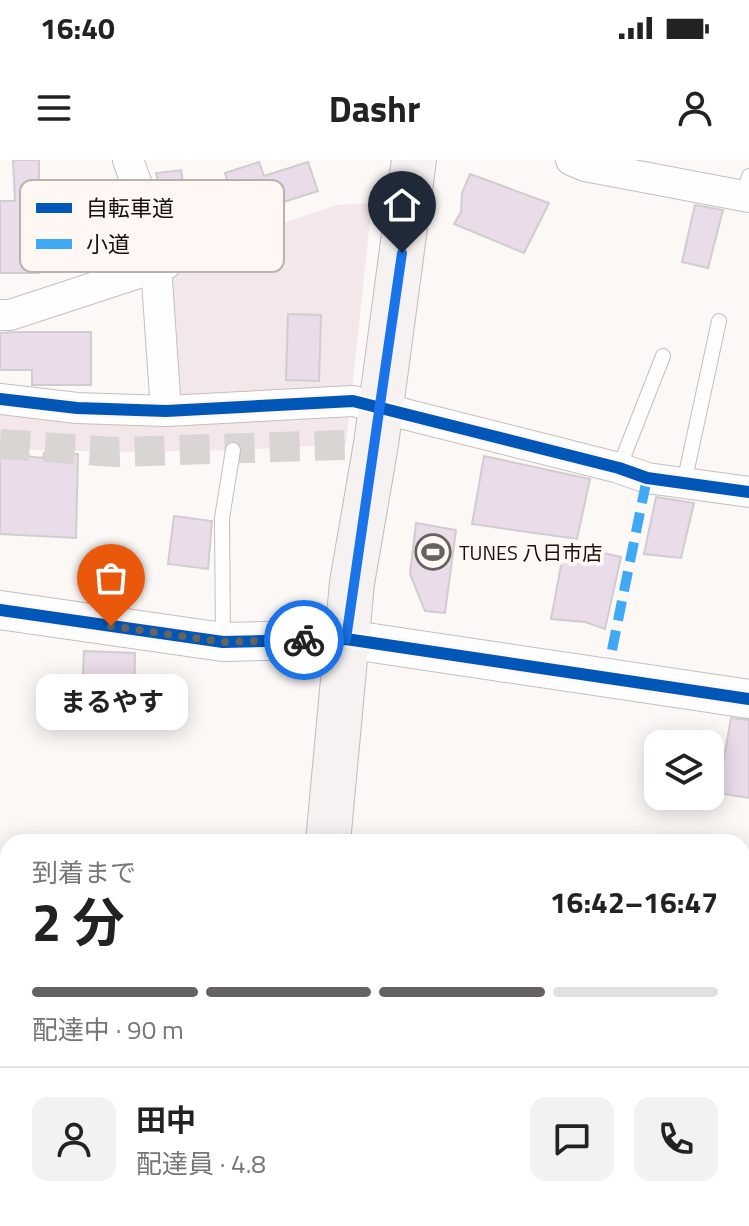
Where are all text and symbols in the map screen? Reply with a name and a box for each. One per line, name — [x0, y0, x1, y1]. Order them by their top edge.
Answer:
text: 16:40 — [40, 5, 115, 51]
text: Dashr — [329, 81, 420, 136]
icon: menu — [32, 86, 76, 130]
icon: person — [673, 86, 717, 130]
pin — [368, 171, 436, 253]
legend — [20, 180, 284, 272]
icon: home — [380, 183, 424, 227]
text: 自転車道 — [86, 191, 174, 225]
text: 小道 — [86, 227, 130, 261]
sports icon: TUNES 八日市店 — [414, 533, 452, 571]
place label: TUNES 八日市店 — [459, 537, 602, 568]
pin — [77, 544, 145, 626]
icon: bag — [89, 556, 133, 600]
courier — [264, 600, 344, 680]
icon: bike — [282, 618, 326, 662]
callout: まるやす — [35, 674, 187, 730]
text: まるやす — [60, 682, 164, 721]
map controls — [644, 730, 724, 810]
button: layers — [644, 730, 724, 810]
text: 到着まで — [32, 853, 136, 892]
text: 16:42–16:47 — [550, 879, 718, 925]
text: 2 分 — [32, 882, 125, 961]
text: 配達中 · 90 m — [32, 1010, 184, 1049]
button: person — [32, 1097, 116, 1181]
text: 田中 — [136, 1097, 196, 1143]
button: chat — [530, 1097, 614, 1181]
button: phone — [634, 1097, 718, 1181]
text: 配達員 · 4.8 — [136, 1144, 266, 1183]

